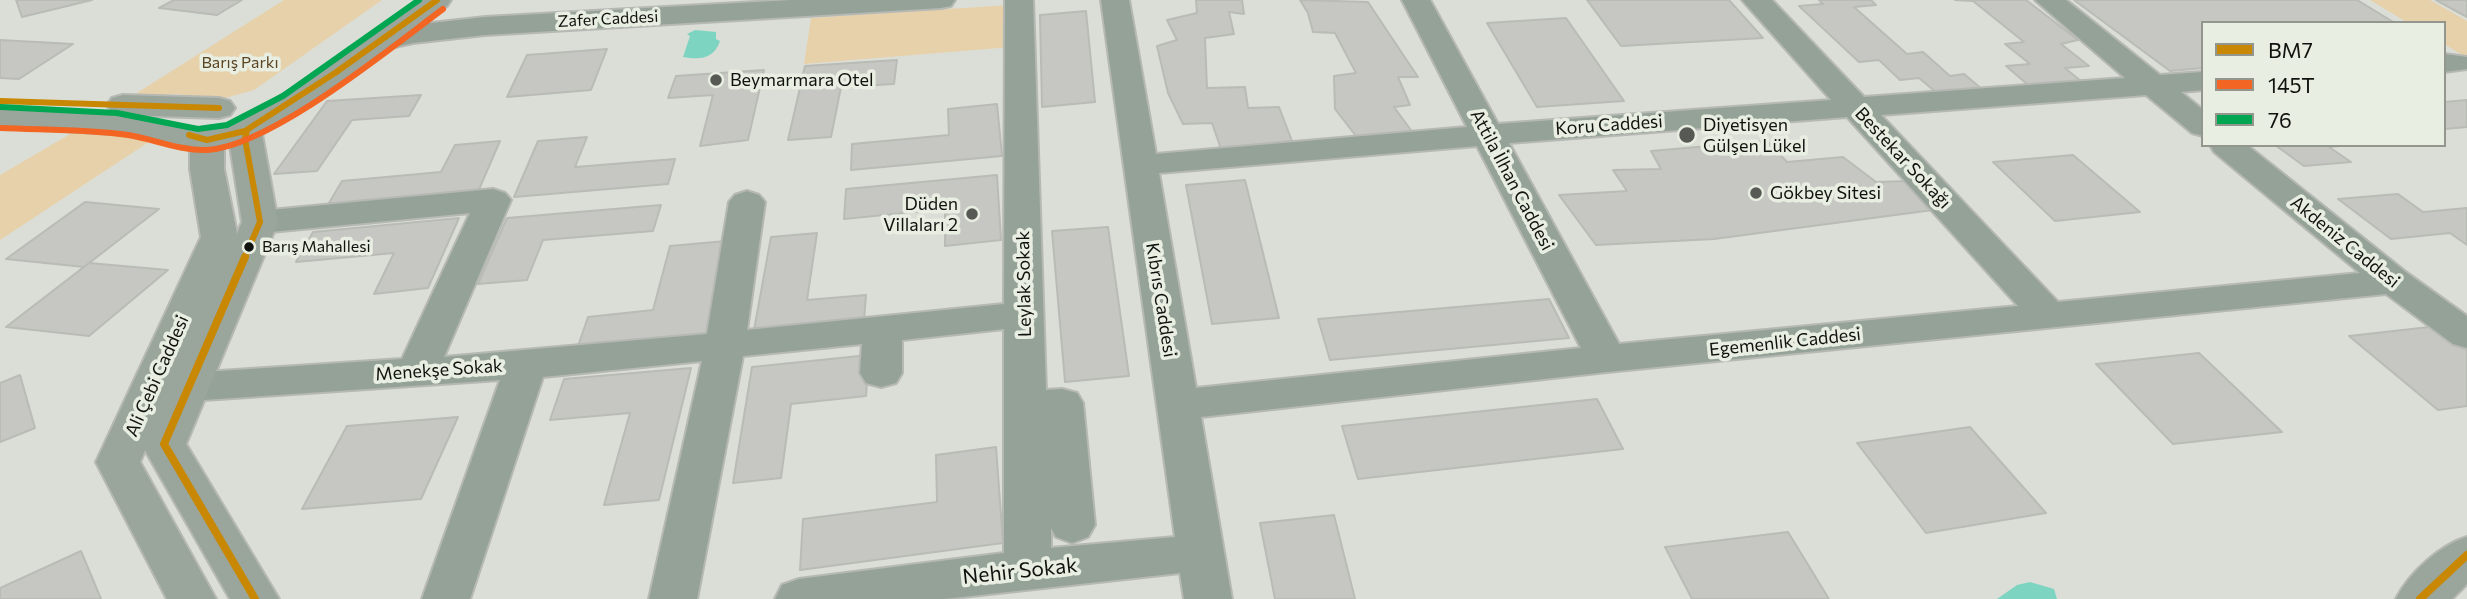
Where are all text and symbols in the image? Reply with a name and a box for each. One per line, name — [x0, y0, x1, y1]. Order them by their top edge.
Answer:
street label: Zafer Caddesi — [557, 7, 659, 31]
legend — [2201, 21, 2446, 147]
text: BM7 — [2268, 37, 2313, 62]
park label: Barış Parkı — [201, 53, 279, 73]
place label: Beymarmara Otel — [730, 69, 874, 91]
marker: Beymarmara Otel — [708, 72, 724, 88]
text: 145T — [2268, 72, 2315, 97]
street label: Bestekar Sokağı — [1851, 103, 1955, 213]
street label: Attila İlhan Caddesi — [1466, 106, 1558, 254]
text: 76 — [2268, 107, 2292, 132]
street label: Koru Caddesi — [1555, 110, 1663, 140]
place label: Diyetisyen Gülşen Lükel — [1703, 114, 1806, 156]
marker: Diyetisyen Gülşen Lükel — [1677, 125, 1697, 145]
place label: Gökbey Sitesi — [1770, 182, 1881, 204]
marker: Gökbey Sitesi — [1748, 185, 1764, 201]
street label: Akdeniz Caddesi — [2286, 191, 2404, 293]
place label: Düden Villaları 2 — [883, 193, 958, 235]
marker: Düden Villaları 2 — [964, 206, 980, 222]
street label: Leylak Sokak — [1012, 231, 1036, 337]
place label: Barış Mahallesi — [262, 237, 371, 257]
marker: Barış Mahallesi — [242, 240, 256, 254]
street label: Kıbrıs Caddesi — [1141, 241, 1181, 359]
street label: Ali Çebi Caddesi — [121, 312, 193, 440]
street label: Egemenlik Caddesi — [1708, 323, 1862, 361]
street label: Menekşe Sokak — [375, 355, 503, 385]
street label: Nehir Sokak — [961, 552, 1079, 590]

